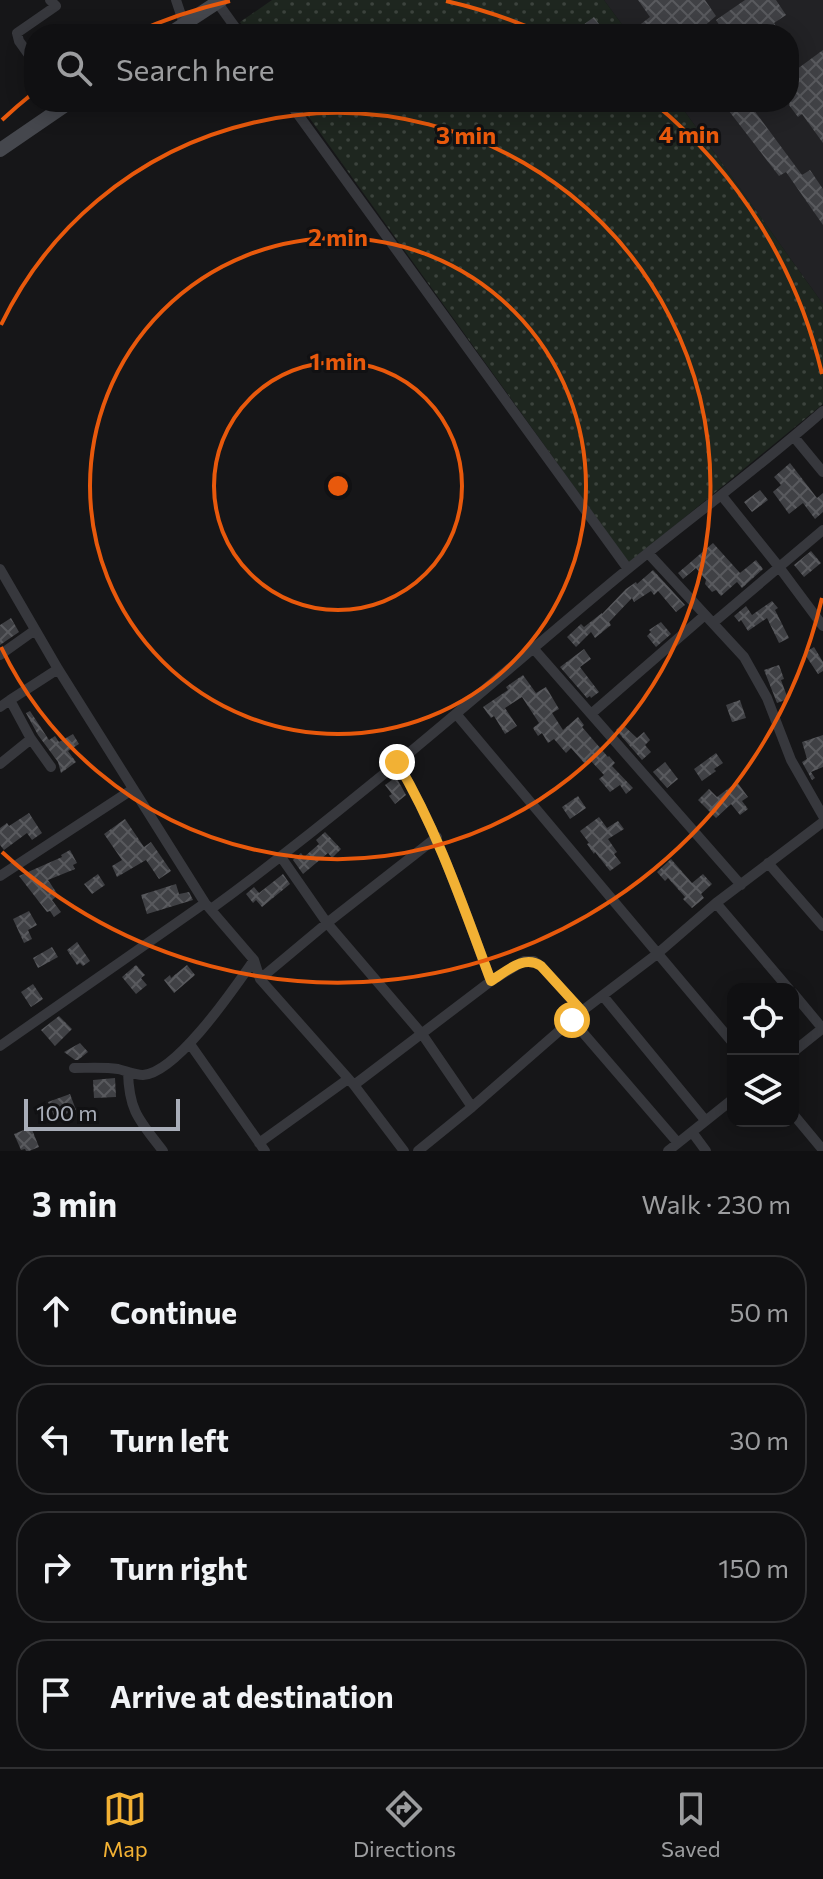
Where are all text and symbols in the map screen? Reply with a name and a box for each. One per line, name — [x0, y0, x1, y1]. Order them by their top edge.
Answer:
search box — [24, 24, 799, 112]
icon: search — [52, 46, 96, 90]
text: Search here — [116, 50, 275, 87]
text: 4 min — [659, 119, 719, 148]
text: 3 min — [436, 120, 496, 149]
text: 2 min — [308, 222, 368, 251]
text: 1 min — [310, 346, 366, 375]
centre of rings — [324, 472, 352, 500]
route end — [379, 744, 415, 780]
map controls — [727, 983, 799, 1127]
button: locate — [727, 983, 799, 1055]
route start — [554, 1002, 590, 1038]
button: layers — [727, 1055, 799, 1127]
scale bar — [24, 1095, 180, 1131]
text: 100 m — [36, 1099, 98, 1126]
text: 3 min — [32, 1182, 117, 1224]
text: Walk · 230 m — [642, 1188, 791, 1219]
icon: ahead — [34, 1289, 78, 1333]
text: Continue — [110, 1293, 237, 1330]
text: 50 m — [729, 1296, 789, 1327]
icon: left — [34, 1417, 78, 1461]
text: Turn left — [110, 1421, 229, 1458]
text: 30 m — [730, 1424, 789, 1455]
icon: right — [34, 1545, 78, 1589]
text: Turn right — [110, 1549, 247, 1586]
text: 150 m — [718, 1552, 789, 1583]
icon: arrive — [34, 1673, 78, 1717]
text: Arrive at destination — [110, 1677, 394, 1714]
tab: Map — [103, 1787, 148, 1862]
tab: Directions — [353, 1787, 456, 1862]
tab: Saved — [661, 1787, 720, 1862]

